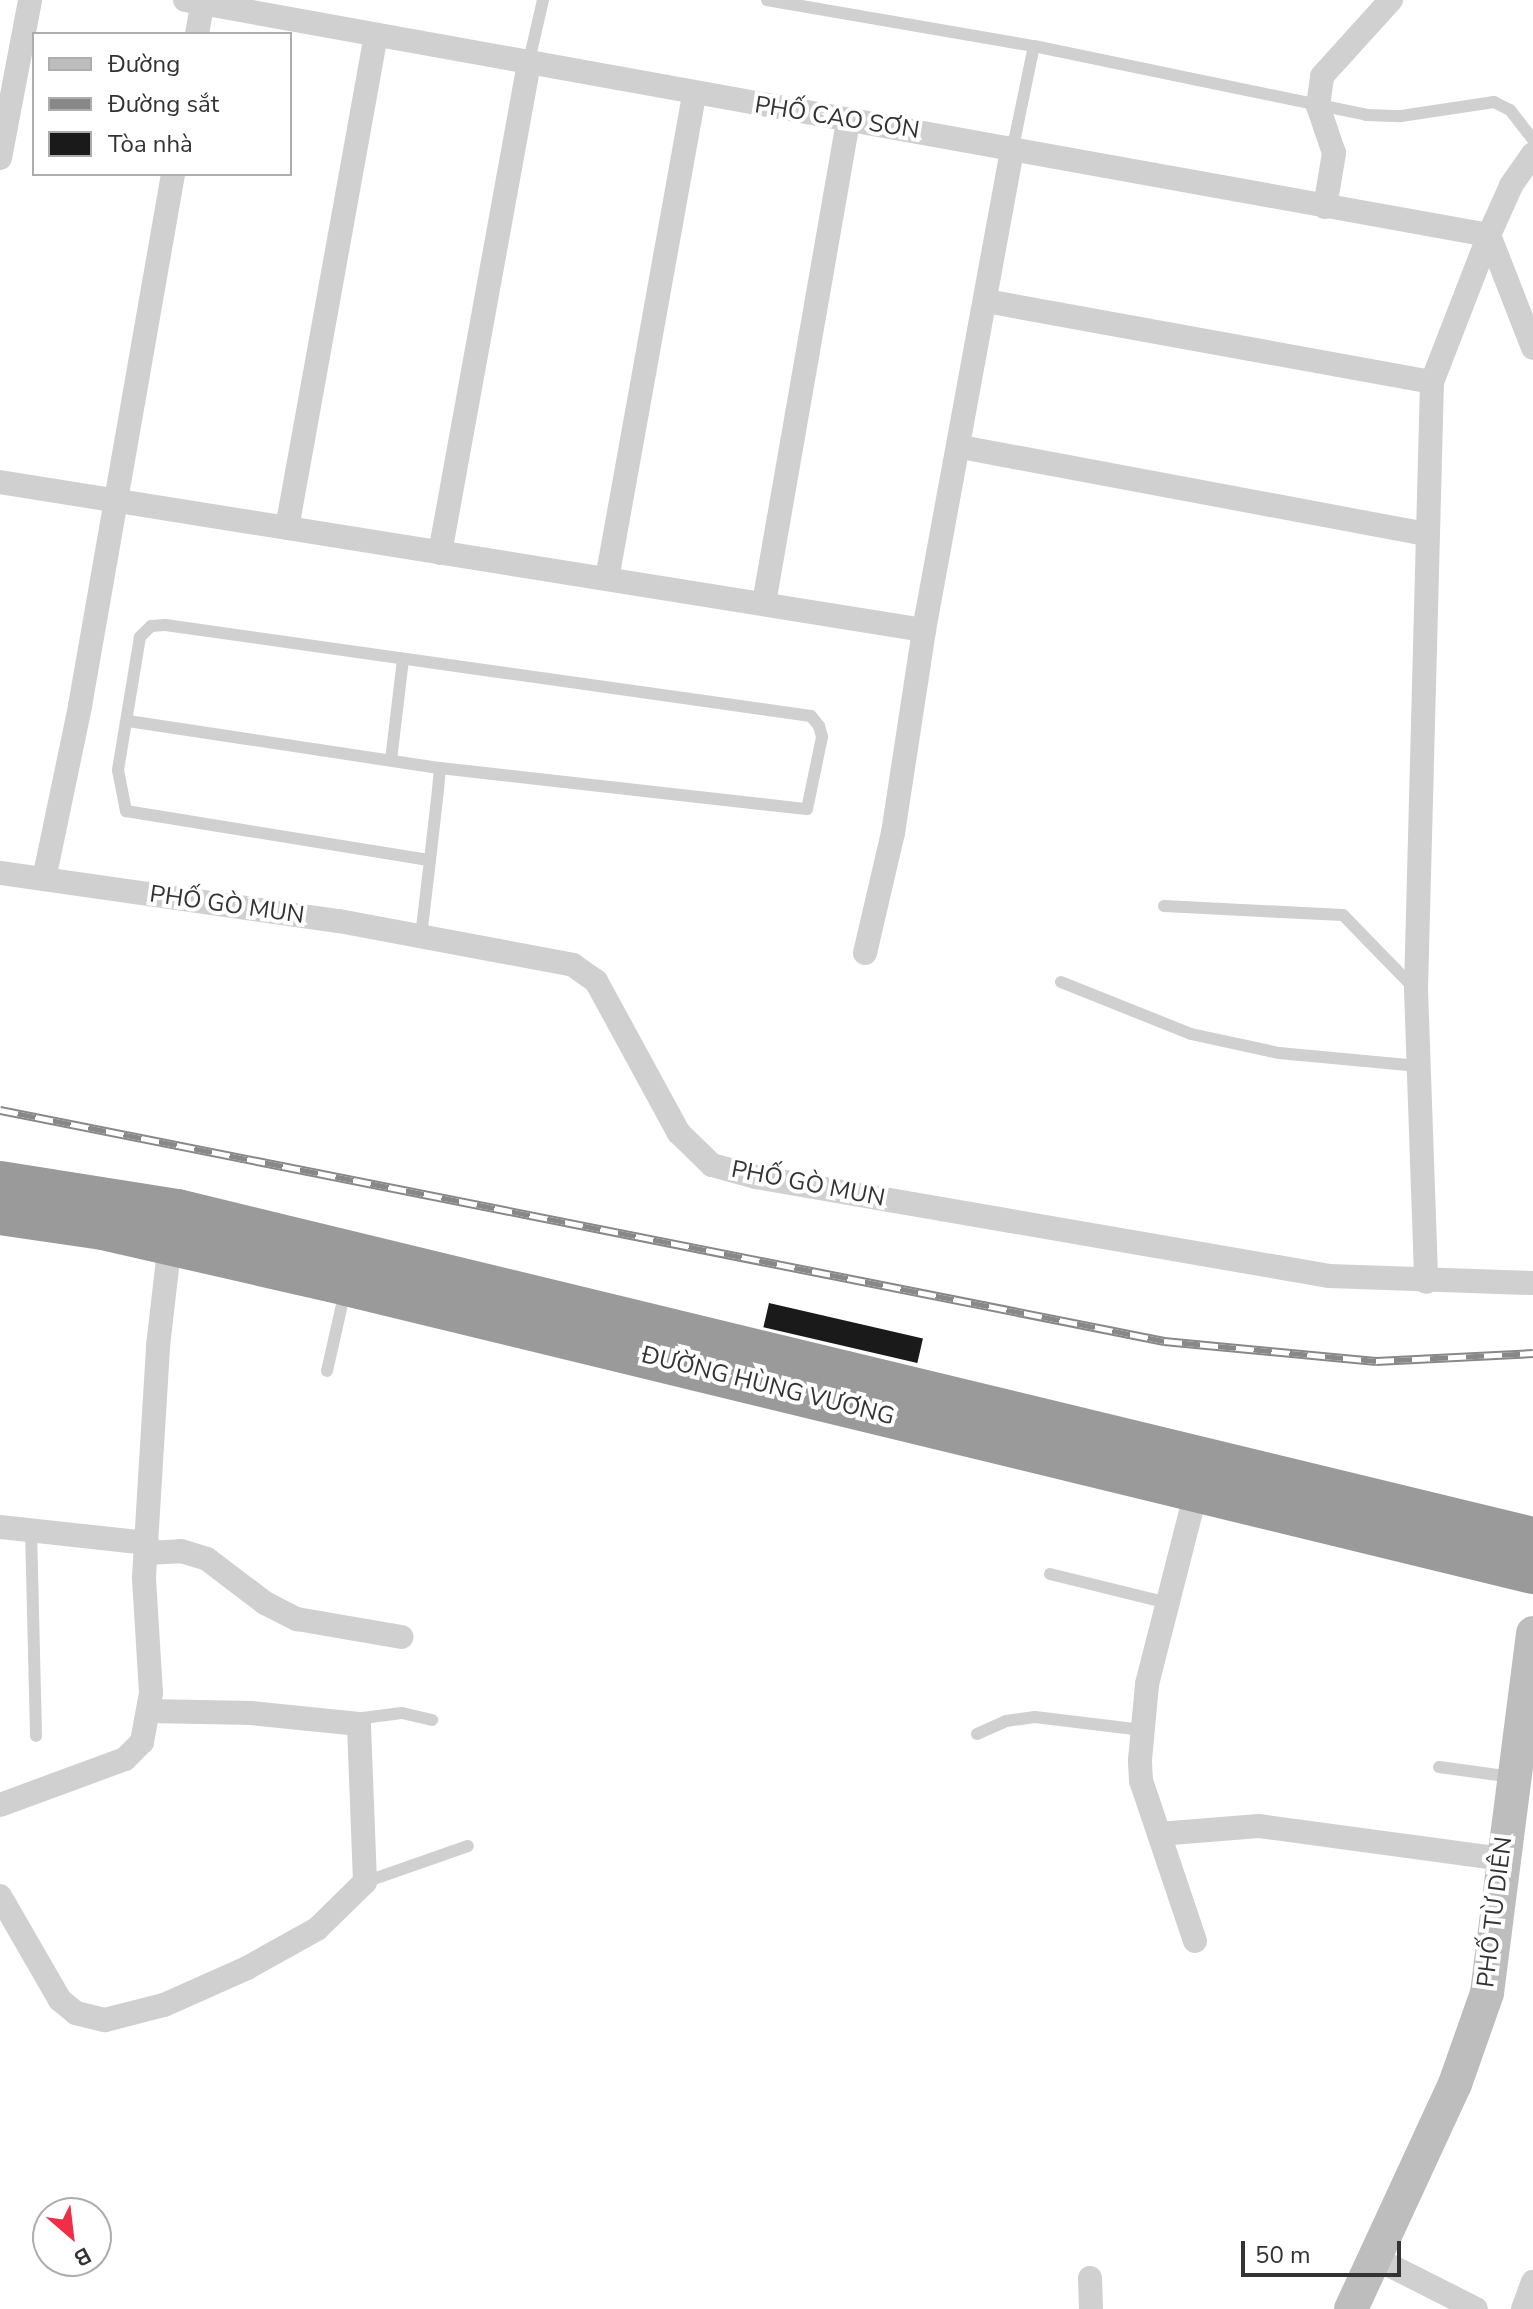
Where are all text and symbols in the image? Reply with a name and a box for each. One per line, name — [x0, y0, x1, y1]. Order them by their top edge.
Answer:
legend — [32, 32, 292, 176]
text: Đường — [108, 48, 180, 80]
text: Đường sắt — [108, 88, 219, 120]
street label: PHỐ CAO SƠN — [753, 91, 921, 145]
text: Tòa nhà — [108, 128, 193, 160]
street label: PHỐ GÒ MUN — [148, 880, 306, 930]
street label: PHỐ GÒ MUN — [729, 1155, 887, 1213]
street label: ĐƯỜNG HÙNG VƯƠNG — [639, 1341, 897, 1431]
street label: PHỐ TỪ DIÊN — [1471, 1835, 1519, 1989]
north arrow — [32, 2197, 112, 2277]
scale bar — [1245, 2225, 1405, 2275]
text: 50 m — [1255, 2239, 1311, 2271]
text: B — [69, 2240, 96, 2273]

